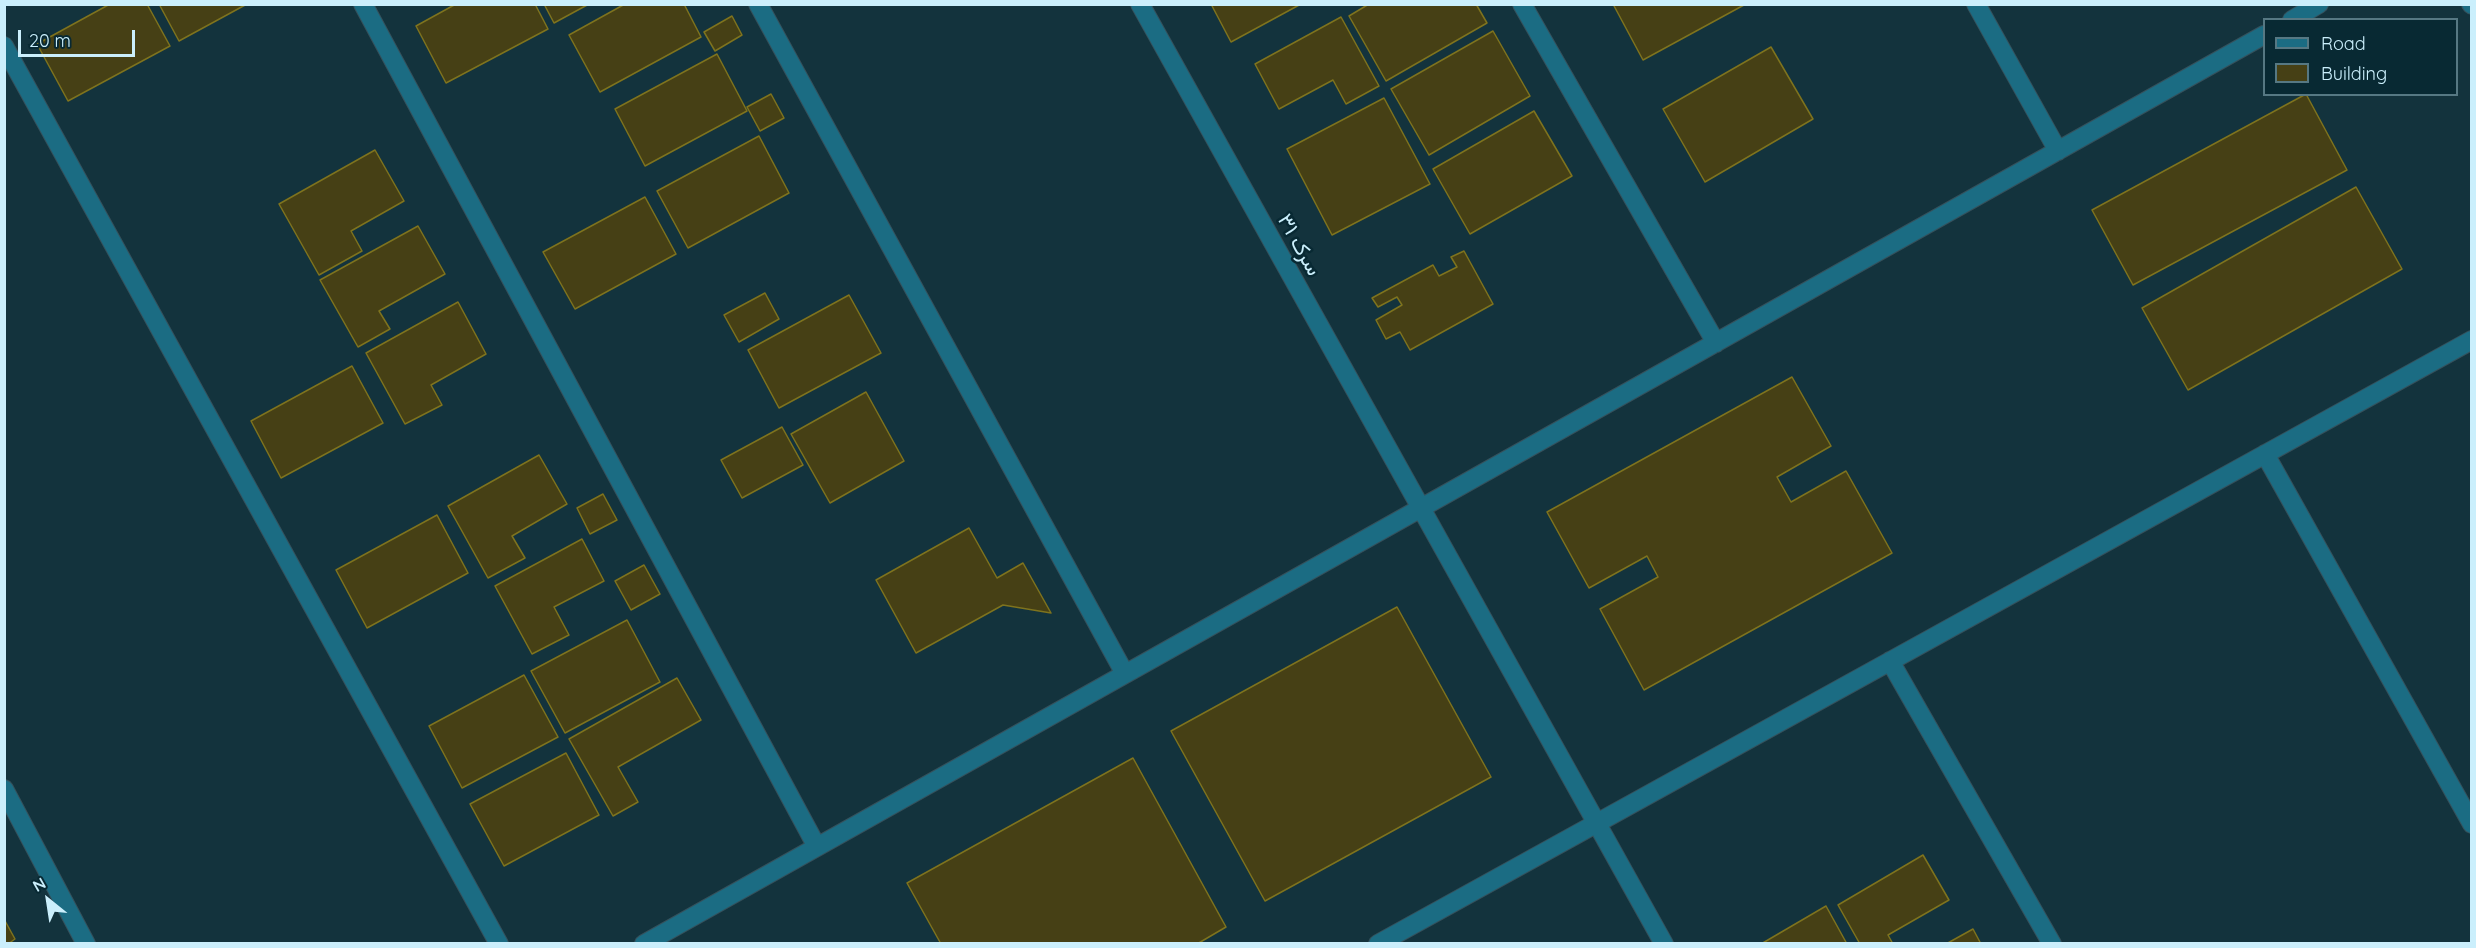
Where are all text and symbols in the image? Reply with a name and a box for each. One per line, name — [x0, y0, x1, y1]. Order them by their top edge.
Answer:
scale bar — [21, 18, 138, 56]
legend — [2263, 18, 2458, 96]
text: 20 m — [29, 29, 71, 52]
text: Road — [2321, 32, 2366, 55]
text: Building — [2321, 62, 2387, 85]
street label: سرک ۳۱ — [1272, 210, 1326, 280]
north arrow — [18, 870, 78, 930]
text: N — [29, 873, 49, 896]

